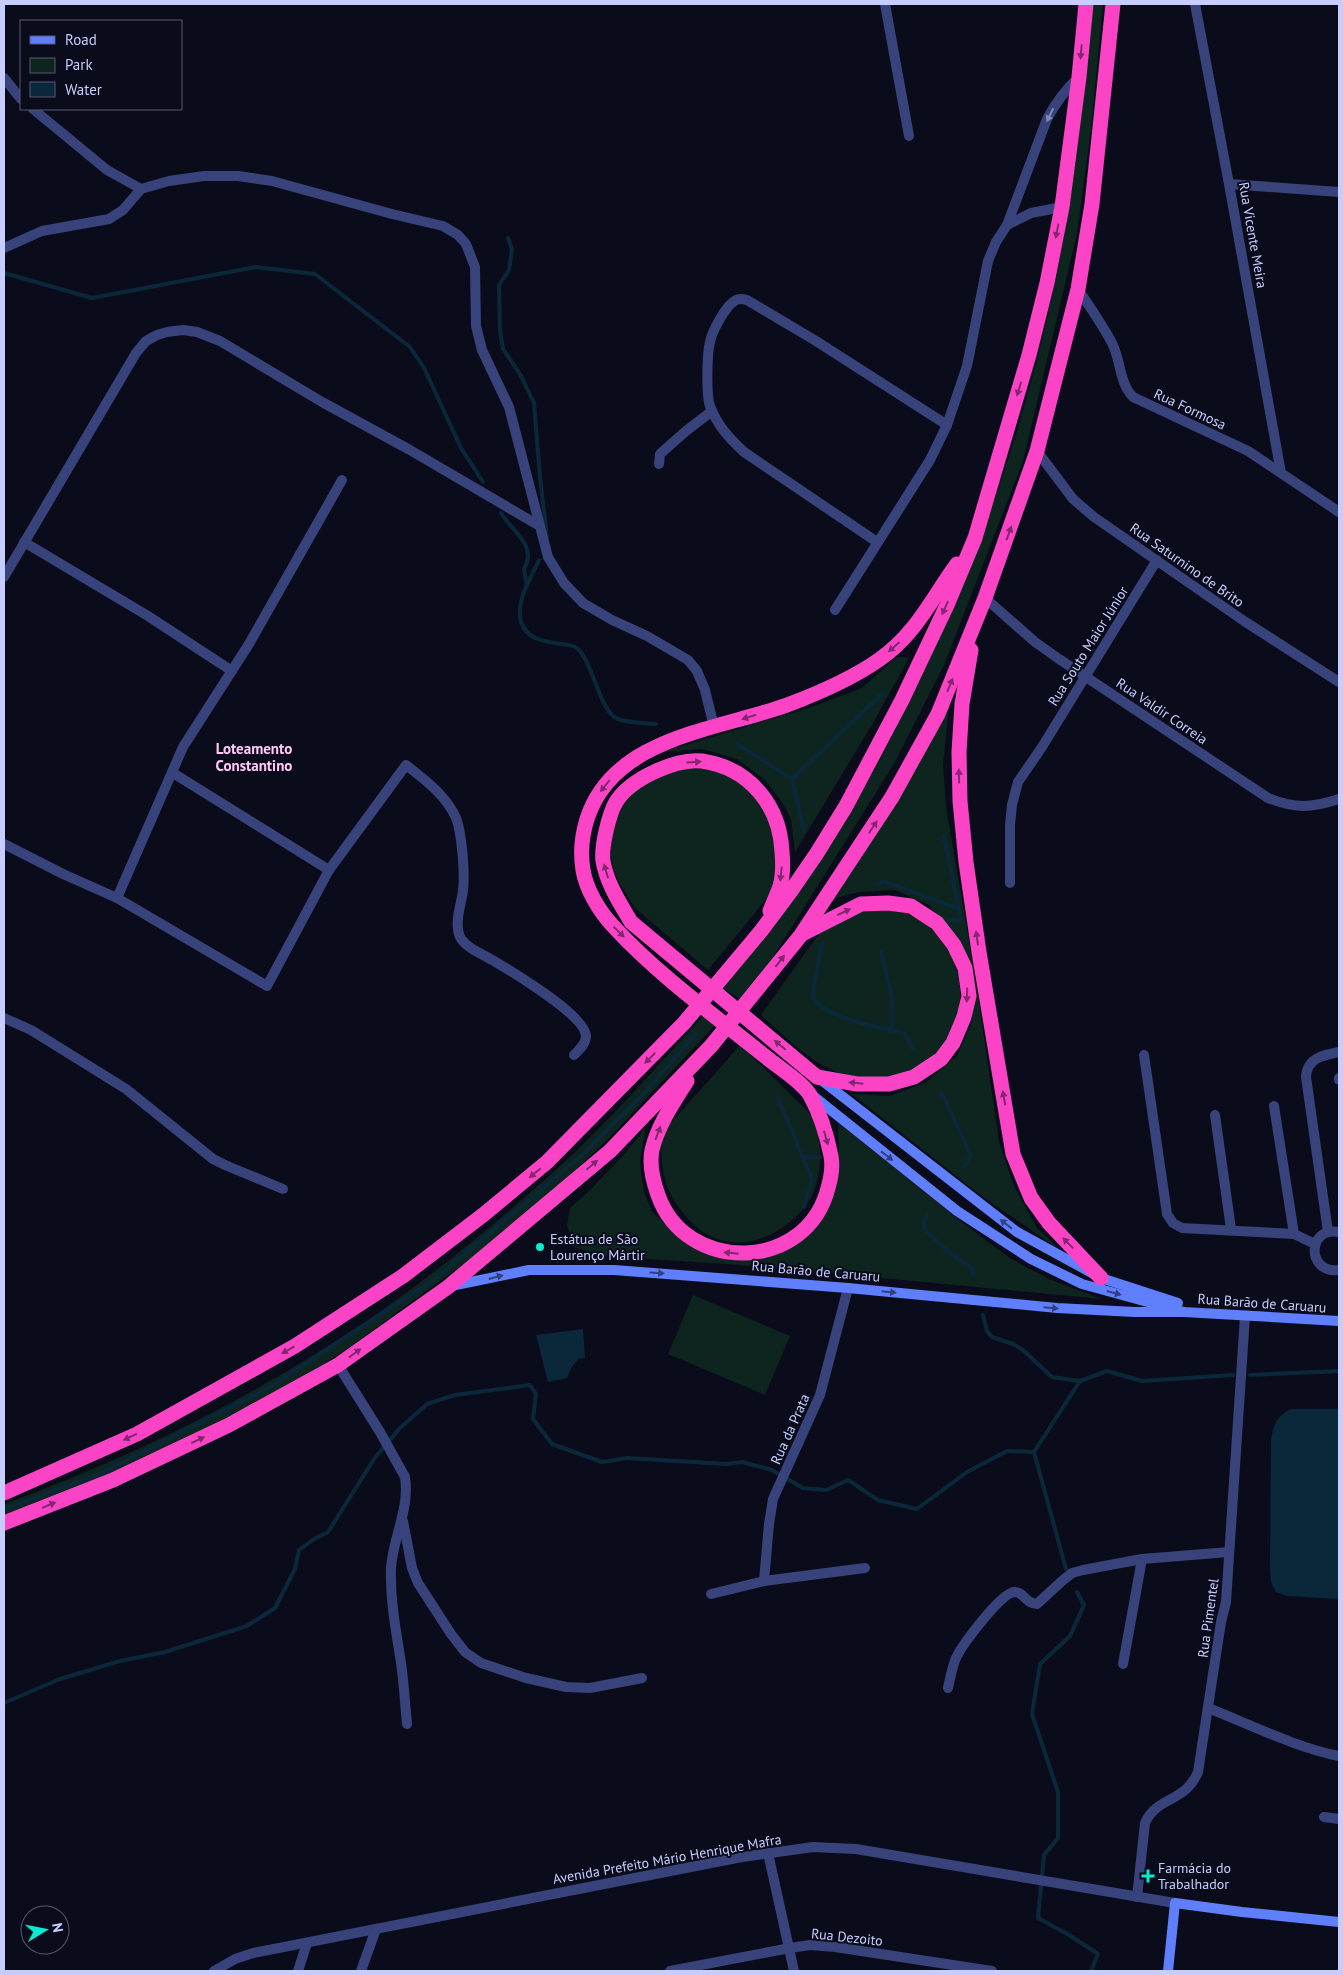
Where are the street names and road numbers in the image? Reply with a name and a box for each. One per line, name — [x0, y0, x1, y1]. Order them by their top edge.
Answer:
street label: Rua Vicente Meira — [1235, 180, 1271, 290]
street label: Rua Formosa — [1151, 384, 1229, 434]
street label: Rua Saturnino de Brito — [1126, 519, 1248, 611]
street label: Rua Souto Maior Júnior — [1044, 583, 1132, 709]
street label: Rua Valdir Correia — [1113, 674, 1211, 748]
street label: Rua Barão de Caruaru — [751, 1256, 881, 1286]
street label: Rua Barão de Caruaru — [1197, 1290, 1327, 1316]
street label: Rua da Prata — [766, 1391, 814, 1467]
street label: Rua Pimentel — [1194, 1577, 1222, 1659]
street label: Avenida Prefeito Mário Henrique Mafra — [551, 1830, 783, 1888]
street label: Rua Dezoito — [810, 1924, 884, 1950]

